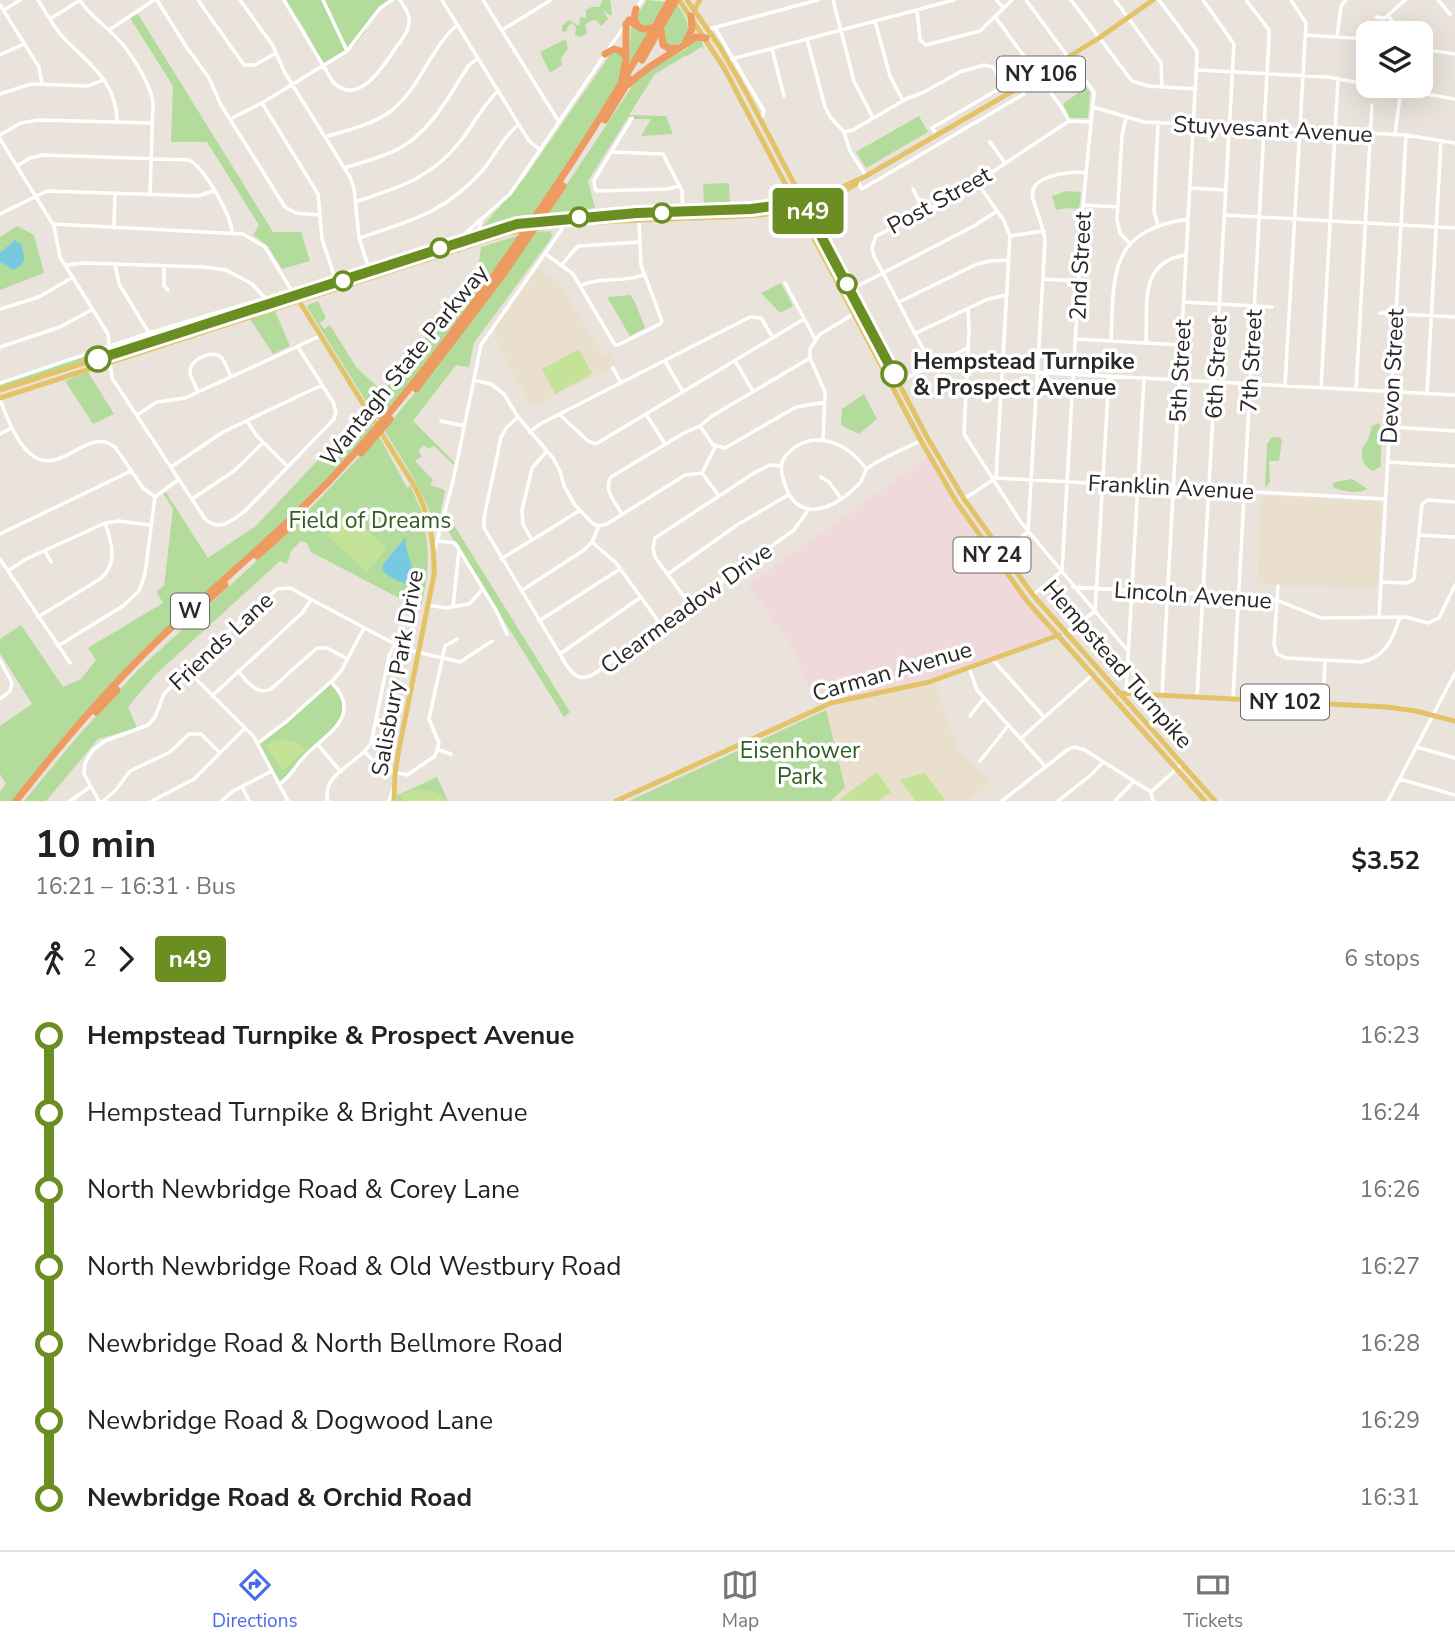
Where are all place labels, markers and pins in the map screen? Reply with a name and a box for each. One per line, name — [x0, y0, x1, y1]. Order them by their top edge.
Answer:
unlabelled marker — [652, 203, 672, 223]
unlabelled marker — [569, 207, 589, 227]
unlabelled marker — [430, 238, 450, 258]
unlabelled marker — [333, 271, 353, 291]
unlabelled marker — [837, 274, 857, 294]
unlabelled marker — [85, 346, 111, 372]
place label: Hempstead Turnpike & Prospect Avenue — [913, 346, 1135, 403]
marker: Hempstead Turnpike & Prospect Avenue — [881, 361, 907, 387]

